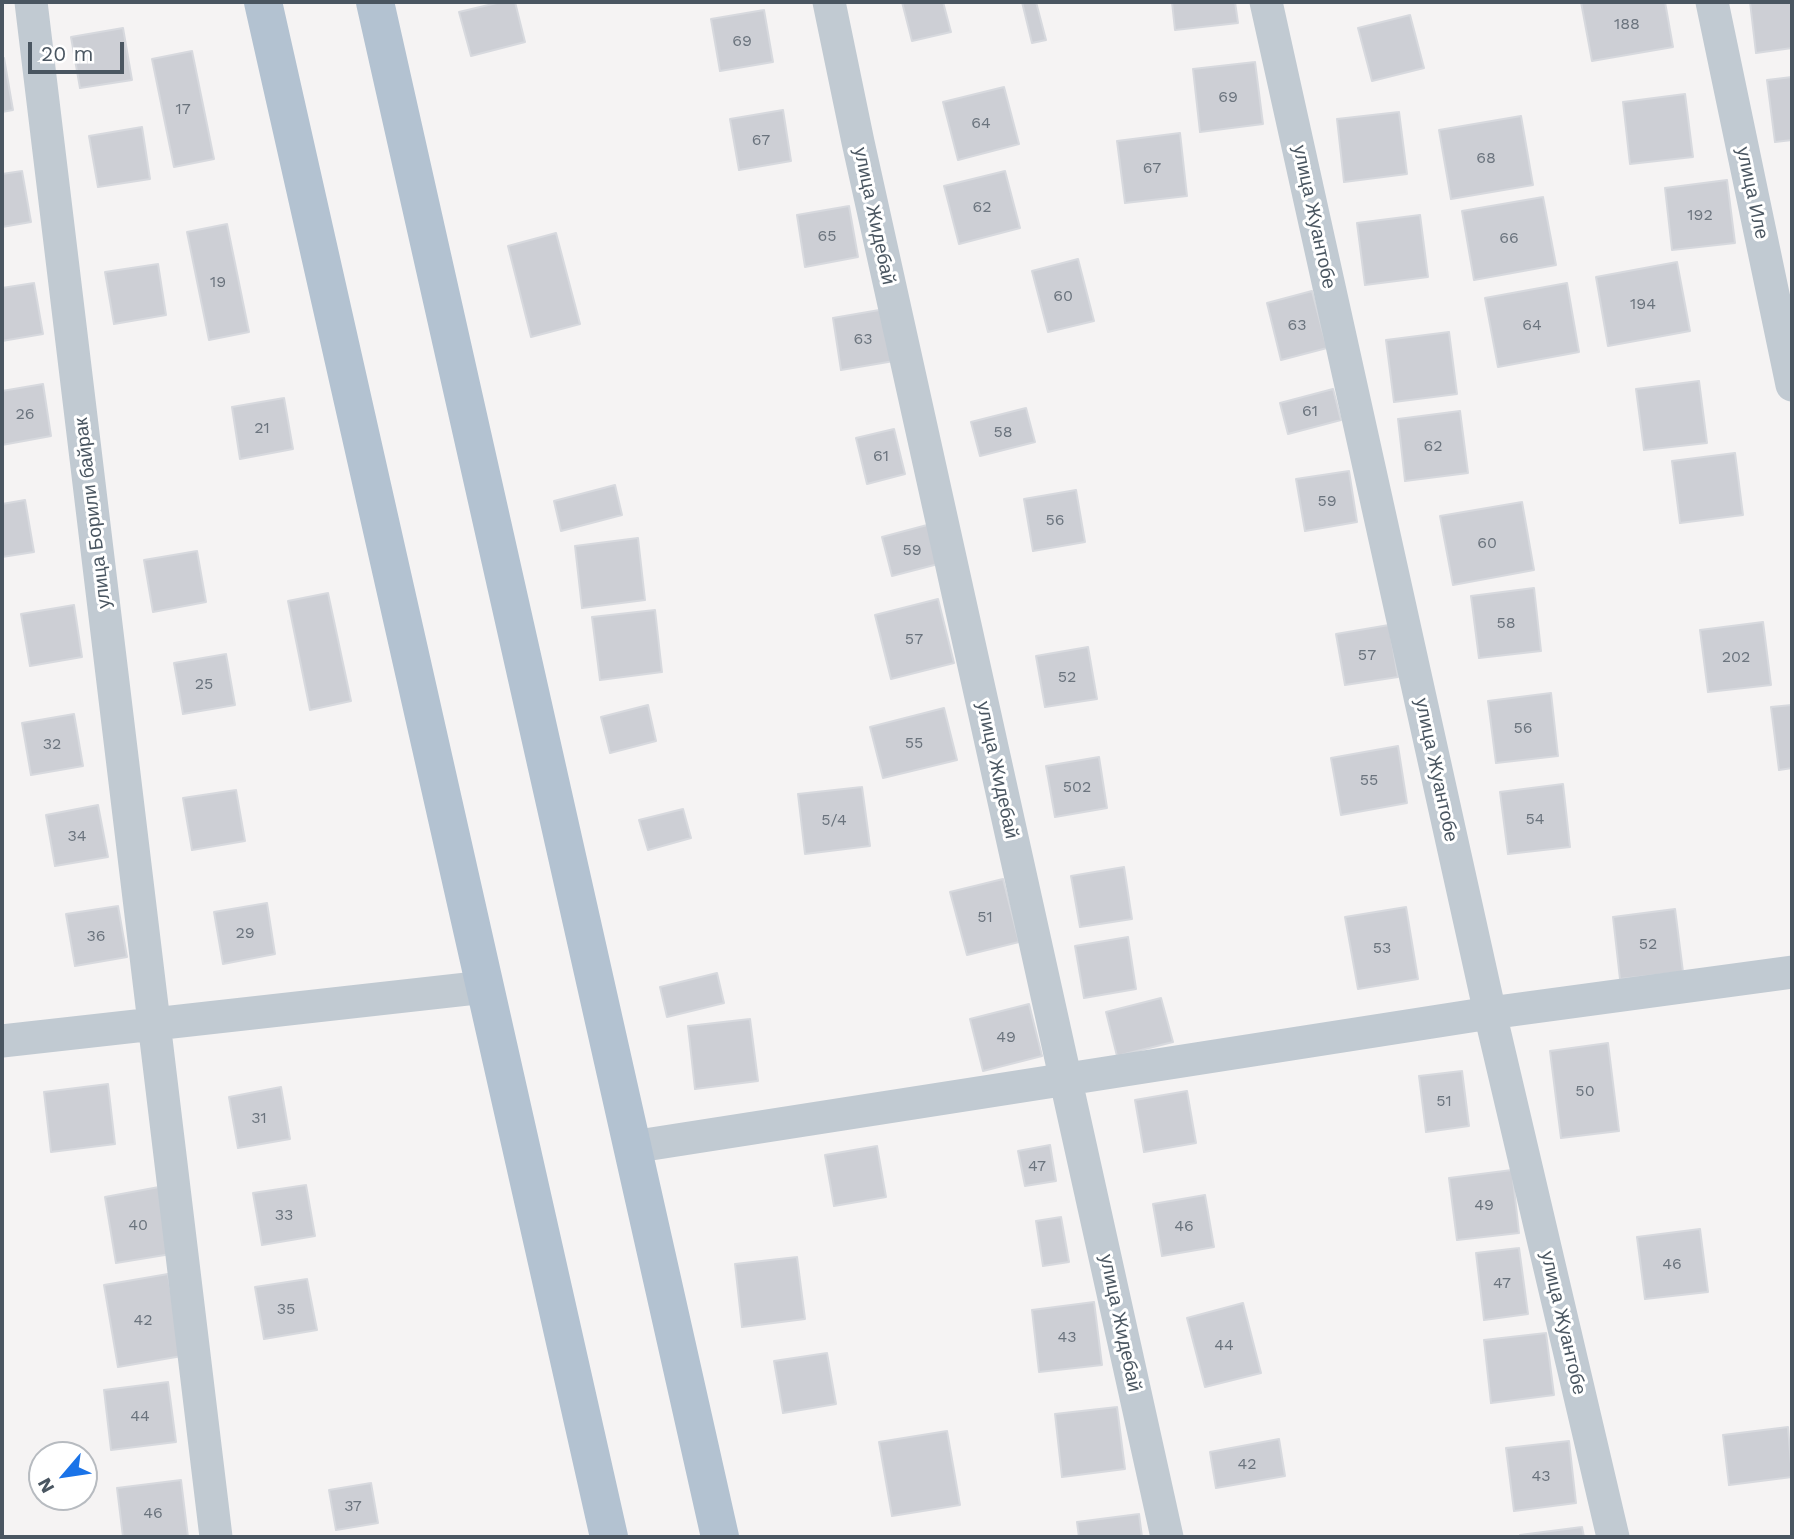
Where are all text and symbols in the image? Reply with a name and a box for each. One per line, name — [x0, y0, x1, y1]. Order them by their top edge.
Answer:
house number: 188 — [1614, 14, 1640, 34]
scale bar — [32, 28, 128, 72]
house number: 69 — [732, 31, 752, 51]
text: 20 m — [41, 41, 93, 66]
house number: 69 — [1218, 87, 1238, 107]
house number: 17 — [175, 99, 191, 119]
house number: 64 — [971, 113, 991, 133]
house number: 67 — [752, 130, 770, 150]
street label: улица Жуантобе — [1288, 143, 1340, 291]
street label: улица Жидебай — [848, 145, 900, 287]
street label: улица Иле — [1731, 145, 1773, 241]
house number: 68 — [1476, 148, 1496, 168]
house number: 67 — [1143, 158, 1161, 178]
house number: 62 — [972, 197, 992, 217]
house number: 192 — [1687, 205, 1713, 225]
house number: 65 — [817, 226, 837, 246]
house number: 66 — [1499, 228, 1519, 248]
house number: 19 — [210, 272, 226, 292]
house number: 60 — [1053, 286, 1073, 306]
house number: 194 — [1630, 294, 1656, 314]
house number: 63 — [1287, 315, 1307, 335]
house number: 64 — [1522, 315, 1542, 335]
house number: 63 — [853, 329, 873, 349]
house number: 61 — [1302, 401, 1318, 421]
house number: 26 — [15, 404, 35, 424]
street label: улица Борили байрак — [70, 416, 116, 610]
house number: 21 — [254, 418, 270, 438]
house number: 58 — [993, 422, 1013, 442]
house number: 62 — [1423, 436, 1443, 456]
house number: 61 — [873, 446, 889, 466]
house number: 59 — [1317, 491, 1337, 511]
house number: 56 — [1045, 510, 1065, 530]
house number: 60 — [1477, 533, 1497, 553]
house number: 59 — [902, 540, 922, 560]
house number: 58 — [1496, 613, 1516, 633]
house number: 57 — [905, 629, 923, 649]
house number: 57 — [1358, 645, 1376, 665]
house number: 202 — [1722, 647, 1750, 667]
house number: 52 — [1058, 667, 1076, 687]
house number: 25 — [195, 674, 213, 694]
street label: улица Жуантобе — [1410, 696, 1462, 844]
street label: улица Жидебай — [971, 699, 1023, 841]
house number: 56 — [1513, 718, 1533, 738]
house number: 55 — [905, 733, 923, 753]
house number: 32 — [43, 734, 61, 754]
house number: 55 — [1360, 770, 1378, 790]
house number: 502 — [1063, 777, 1091, 797]
house number: 54 — [1525, 809, 1545, 829]
house number: 5/4 — [821, 810, 847, 830]
house number: 34 — [67, 826, 87, 846]
house number: 51 — [977, 907, 993, 927]
house number: 29 — [235, 923, 255, 943]
house number: 36 — [86, 926, 106, 946]
house number: 52 — [1639, 934, 1657, 954]
house number: 53 — [1373, 938, 1391, 958]
house number: 49 — [996, 1027, 1016, 1047]
house number: 50 — [1575, 1081, 1595, 1101]
house number: 51 — [1436, 1091, 1452, 1111]
house number: 31 — [251, 1108, 267, 1128]
house number: 47 — [1028, 1156, 1046, 1176]
house number: 49 — [1474, 1195, 1494, 1215]
house number: 33 — [275, 1205, 293, 1225]
house number: 40 — [128, 1215, 148, 1235]
house number: 46 — [1174, 1216, 1194, 1236]
street label: улица Жуантобе — [1535, 1249, 1591, 1397]
street label: улица Жидебай — [1094, 1252, 1146, 1394]
house number: 46 — [1662, 1254, 1682, 1274]
house number: 47 — [1493, 1273, 1511, 1293]
house number: 35 — [277, 1299, 295, 1319]
house number: 42 — [133, 1310, 153, 1330]
house number: 43 — [1057, 1327, 1077, 1347]
house number: 44 — [1214, 1335, 1234, 1355]
house number: 44 — [130, 1406, 150, 1426]
north arrow — [28, 1441, 98, 1511]
house number: 42 — [1237, 1454, 1257, 1474]
house number: 43 — [1531, 1466, 1551, 1486]
text: N — [32, 1474, 59, 1497]
house number: 37 — [344, 1496, 362, 1516]
house number: 46 — [143, 1503, 163, 1523]

